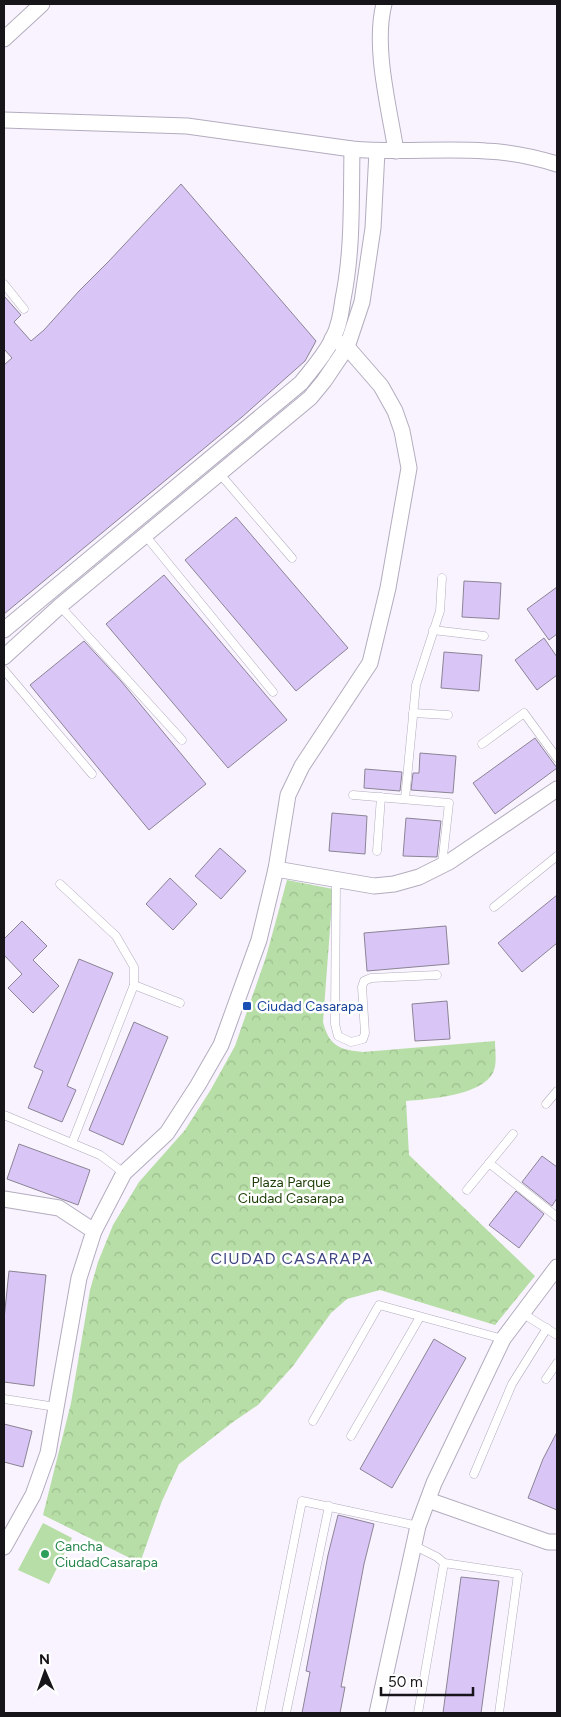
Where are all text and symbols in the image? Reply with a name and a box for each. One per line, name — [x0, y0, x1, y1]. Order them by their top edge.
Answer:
place label: Ciudad Casarapa — [257, 998, 363, 1015]
marker: Ciudad Casarapa — [241, 1000, 253, 1012]
park label: Plaza Parque Ciudad Casarapa — [238, 1174, 344, 1207]
district label: CIUDAD CASARAPA — [211, 1249, 373, 1268]
place label: Cancha CiudadCasarapa — [55, 1538, 158, 1571]
marker: Cancha CiudadCasarapa — [39, 1548, 51, 1560]
north arrow — [20, 1647, 70, 1697]
text: N — [39, 1651, 50, 1668]
scale bar — [381, 1664, 474, 1696]
text: 50 m — [388, 1673, 423, 1691]

